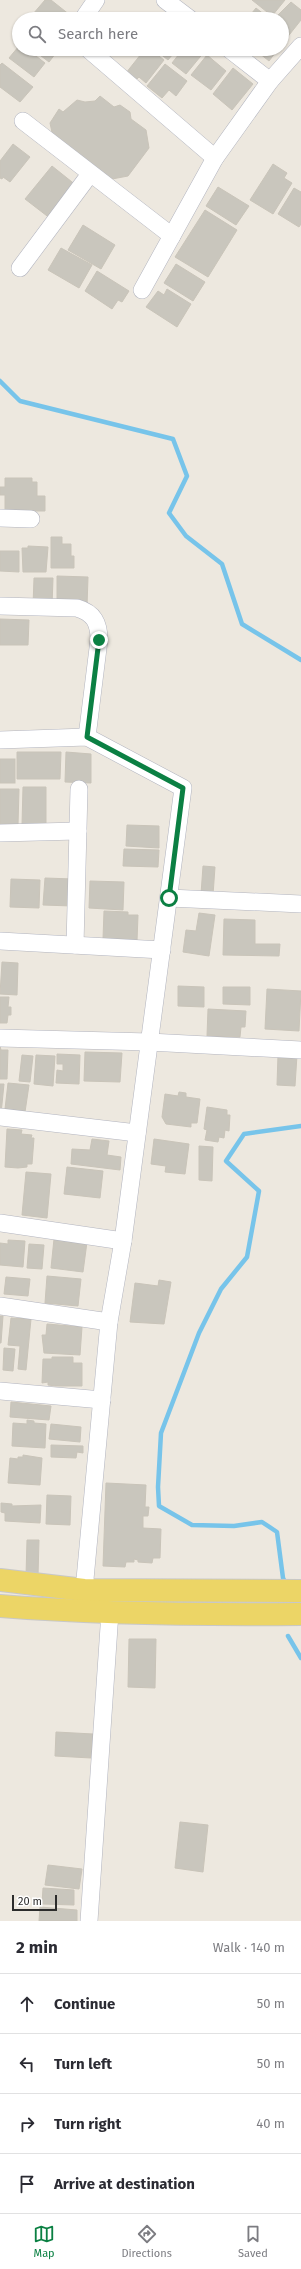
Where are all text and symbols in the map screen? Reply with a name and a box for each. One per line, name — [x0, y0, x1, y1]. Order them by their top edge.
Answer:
search box — [12, 12, 289, 56]
icon: search — [26, 23, 48, 45]
text: Search here — [58, 25, 138, 43]
route end — [90, 631, 108, 649]
route start — [160, 889, 178, 907]
scale bar — [12, 1893, 57, 1912]
text: 20 m — [18, 1895, 42, 1908]
text: 2 min — [16, 1937, 58, 1958]
text: Walk · 140 m — [213, 1940, 285, 1955]
icon: ahead — [16, 1993, 38, 2015]
text: Continue — [54, 1995, 115, 2013]
text: 50 m — [257, 1996, 285, 2011]
icon: left — [16, 2053, 38, 2075]
text: Turn left — [54, 2055, 112, 2073]
text: 50 m — [257, 2056, 285, 2071]
icon: right — [16, 2113, 38, 2135]
text: Turn right — [54, 2115, 121, 2133]
text: 40 m — [256, 2116, 285, 2131]
icon: arrive — [16, 2173, 38, 2195]
text: Arrive at destination — [54, 2175, 195, 2193]
tab: Map — [33, 2223, 55, 2260]
tab: Directions — [121, 2223, 172, 2260]
tab: Saved — [238, 2223, 268, 2260]

